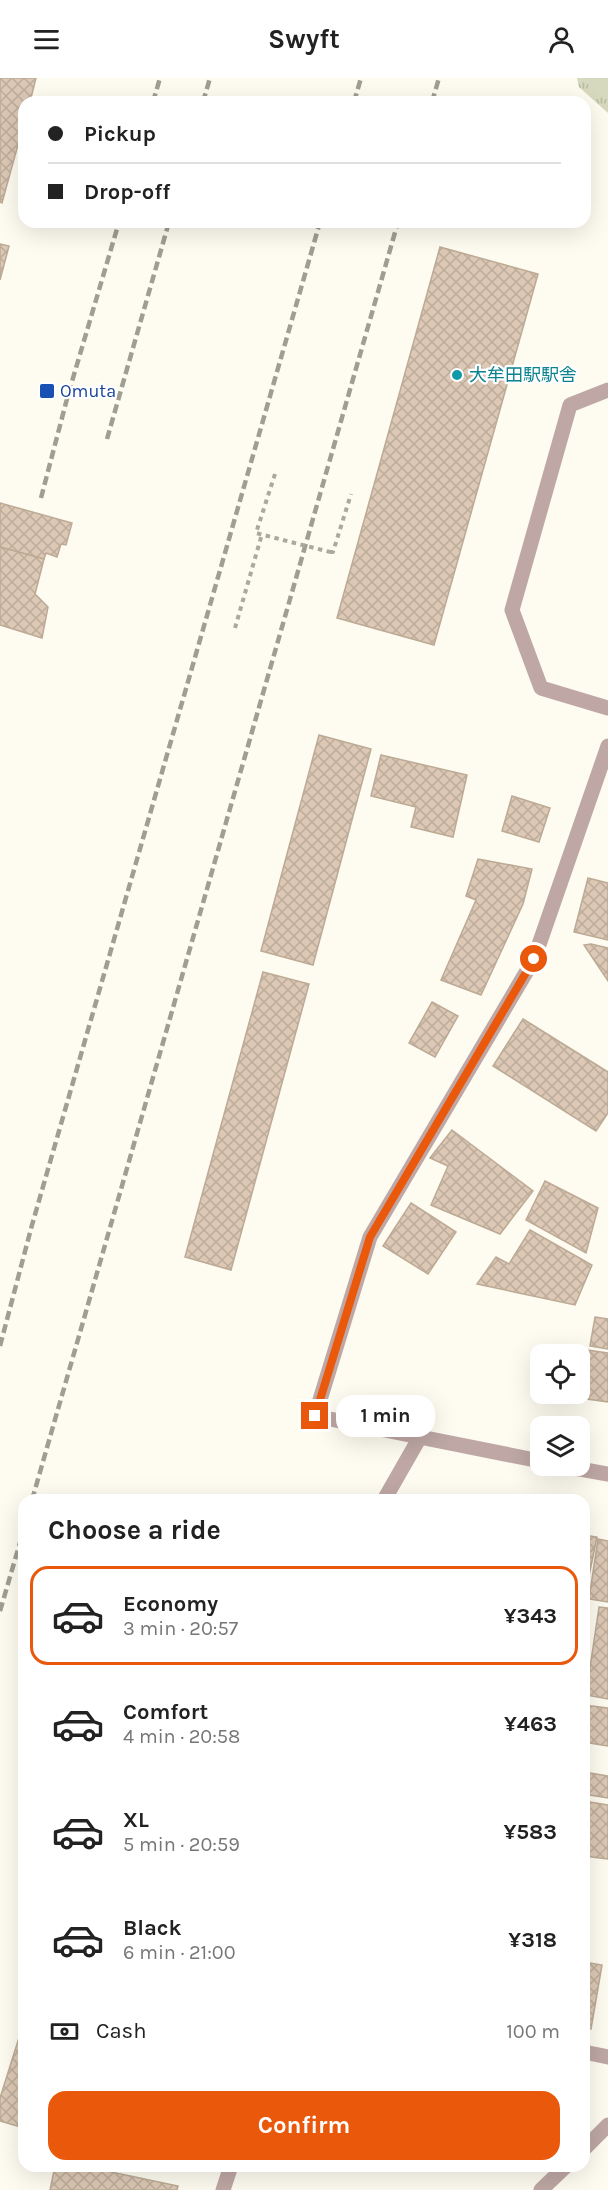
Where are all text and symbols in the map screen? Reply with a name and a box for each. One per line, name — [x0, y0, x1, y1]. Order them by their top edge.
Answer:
icon: menu — [30, 23, 63, 56]
text: Swyft — [268, 23, 340, 55]
icon: person — [545, 23, 578, 56]
text: Pickup — [84, 121, 156, 147]
text: Drop-off — [84, 179, 170, 205]
place label: 大牟田駅駅舎 — [469, 364, 577, 386]
marker: 大牟田駅駅舎 — [450, 368, 464, 382]
place label: Omuta — [60, 380, 116, 402]
marker: Omuta — [38, 382, 56, 400]
route start — [520, 945, 547, 972]
map controls — [530, 1344, 590, 1476]
button: locate — [530, 1344, 590, 1404]
callout: 1 min — [336, 1395, 435, 1437]
route end — [301, 1402, 328, 1429]
text: 1 min — [360, 1404, 411, 1427]
button: layers — [530, 1416, 590, 1476]
text: Choose a ride — [48, 1514, 221, 1546]
icon: car — [51, 1589, 105, 1643]
text: Economy — [123, 1591, 218, 1617]
text: ¥343 — [504, 1603, 557, 1629]
text: 3 min · 20:57 — [123, 1617, 238, 1640]
icon: car — [51, 1697, 105, 1751]
text: Comfort — [123, 1699, 208, 1725]
text: ¥463 — [504, 1711, 557, 1737]
text: 4 min · 20:58 — [123, 1725, 240, 1748]
icon: car — [51, 1805, 105, 1859]
text: XL — [123, 1807, 149, 1833]
text: ¥583 — [503, 1819, 557, 1845]
text: 5 min · 20:59 — [123, 1833, 240, 1856]
icon: car — [51, 1913, 105, 1967]
text: Black — [123, 1915, 182, 1941]
text: ¥318 — [508, 1927, 557, 1953]
text: 6 min · 21:00 — [123, 1941, 236, 1964]
icon: cash — [48, 2015, 81, 2048]
text: Cash — [96, 2018, 146, 2044]
text: 100 m — [506, 2020, 560, 2043]
button: Confirm — [48, 2091, 560, 2160]

